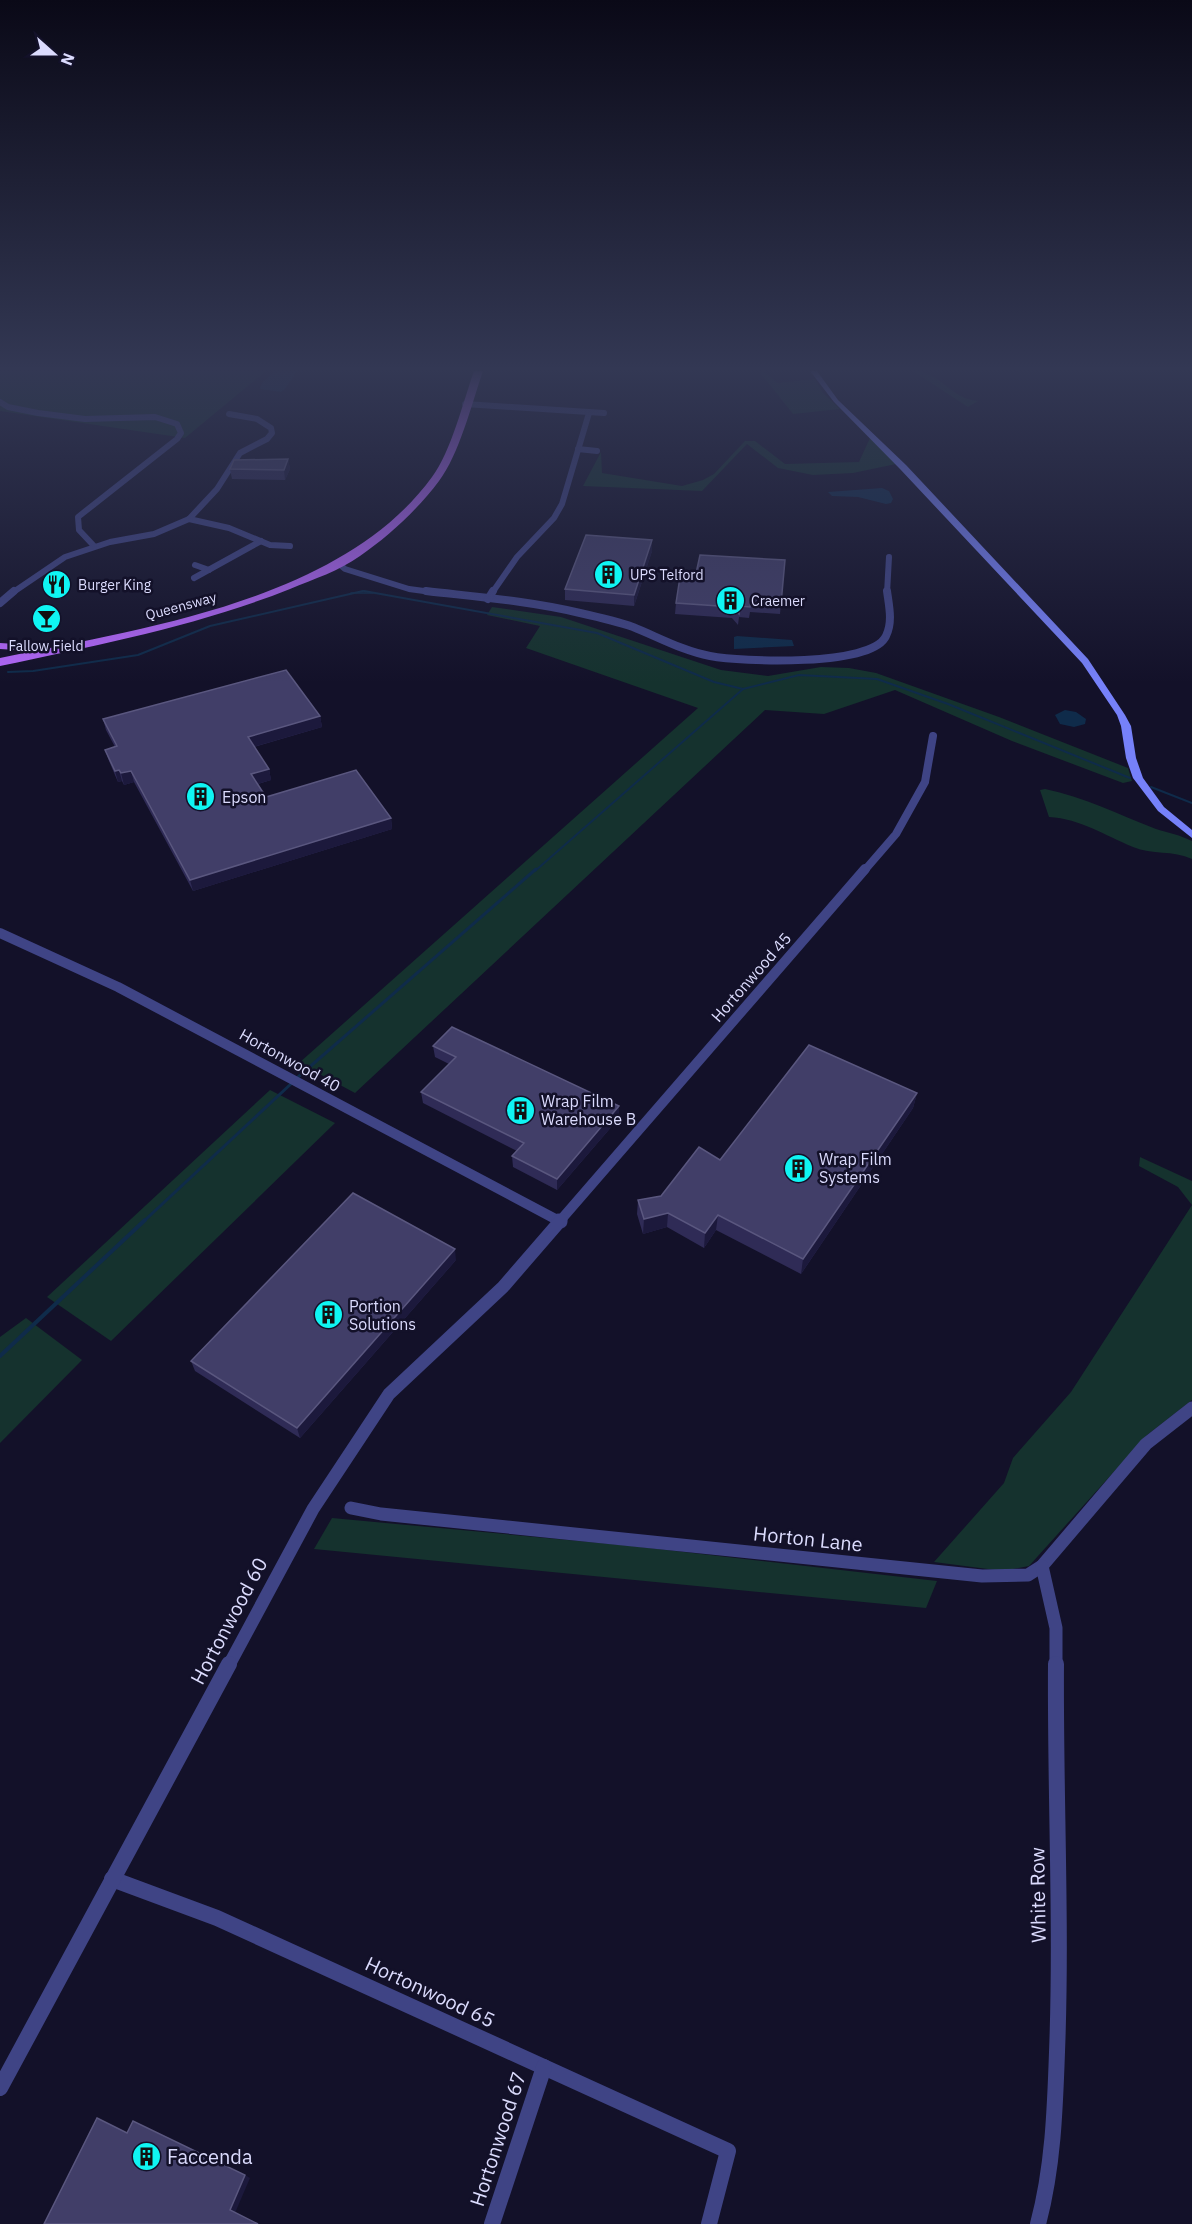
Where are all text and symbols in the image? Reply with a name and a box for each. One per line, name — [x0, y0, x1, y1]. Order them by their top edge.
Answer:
north arrow — [24, 24, 84, 84]
text: N — [57, 50, 79, 68]
building icon: UPS Telford — [593, 559, 625, 591]
place label: UPS Telford — [630, 566, 704, 584]
restaurant icon: Burger King — [41, 569, 73, 601]
place label: Burger King — [78, 576, 152, 594]
building icon: Craemer — [714, 585, 746, 617]
street label: Queensway — [143, 588, 219, 624]
place label: Craemer — [751, 592, 805, 610]
bar icon: Fallow Field — [30, 603, 62, 635]
place label: Fallow Field — [8, 637, 84, 655]
building icon: Epson — [185, 781, 217, 813]
place label: Epson — [222, 787, 266, 807]
street label: Hortonwood 45 — [707, 928, 795, 1026]
street label: Hortonwood 40 — [236, 1024, 344, 1096]
place label: Wrap Film Warehouse B — [541, 1091, 636, 1129]
building icon: Wrap Film Warehouse B — [504, 1094, 536, 1126]
place label: Wrap Film Systems — [819, 1149, 892, 1187]
building icon: Wrap Film Systems — [782, 1152, 814, 1184]
place label: Portion Solutions — [349, 1296, 416, 1334]
building icon: Portion Solutions — [312, 1299, 344, 1331]
street label: Horton Lane — [752, 1519, 864, 1558]
street label: Hortonwood 60 — [184, 1553, 273, 1689]
street label: White Row — [1023, 1847, 1052, 1943]
street label: Hortonwood 65 — [361, 1950, 499, 2033]
street label: Hortonwood 67 — [463, 2068, 532, 2210]
building icon: Faccenda — [130, 2141, 162, 2173]
place label: Faccenda — [167, 2143, 253, 2170]

